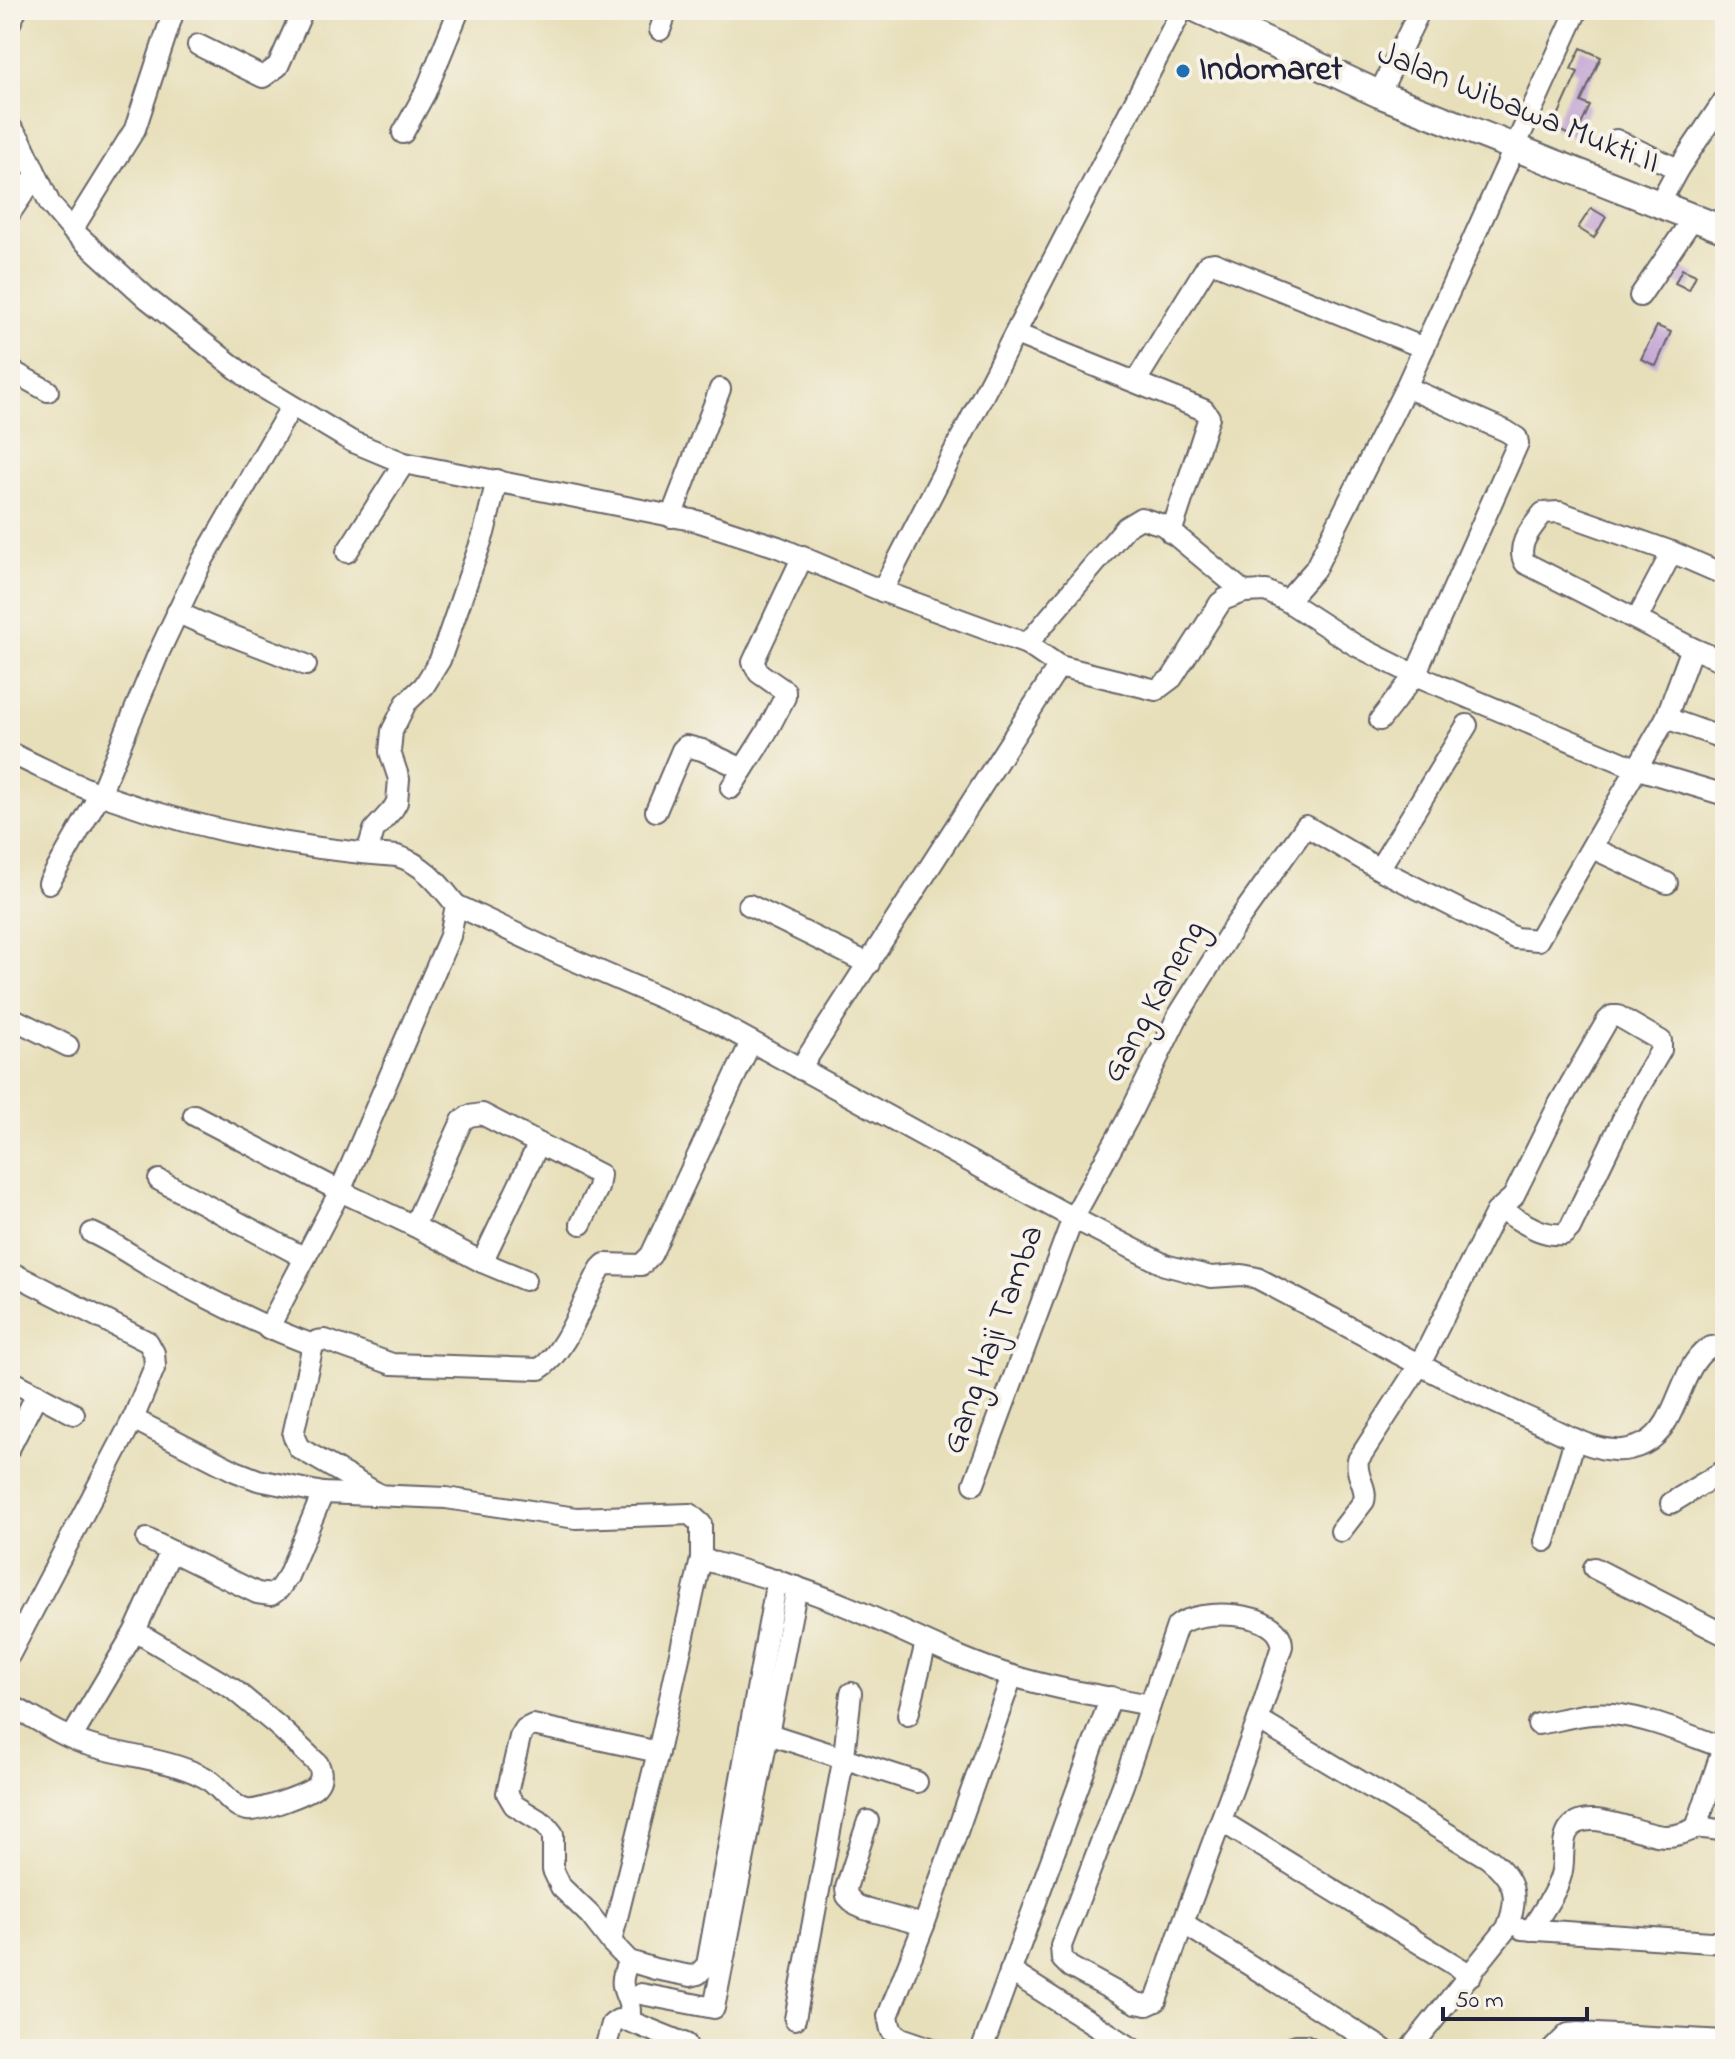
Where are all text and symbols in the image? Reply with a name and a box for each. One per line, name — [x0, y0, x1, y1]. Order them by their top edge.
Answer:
street label: Jalan Wibawa Mukti II — [1369, 29, 1667, 189]
place label: Indomaret — [1199, 46, 1343, 96]
marker: Indomaret — [1174, 62, 1192, 80]
street label: Gang Kaneng — [1090, 912, 1220, 1092]
street label: Gang Haji Tamba — [929, 1219, 1059, 1461]
scale bar — [1443, 1971, 1587, 2021]
text: 50 m — [1455, 1984, 1504, 2019]

